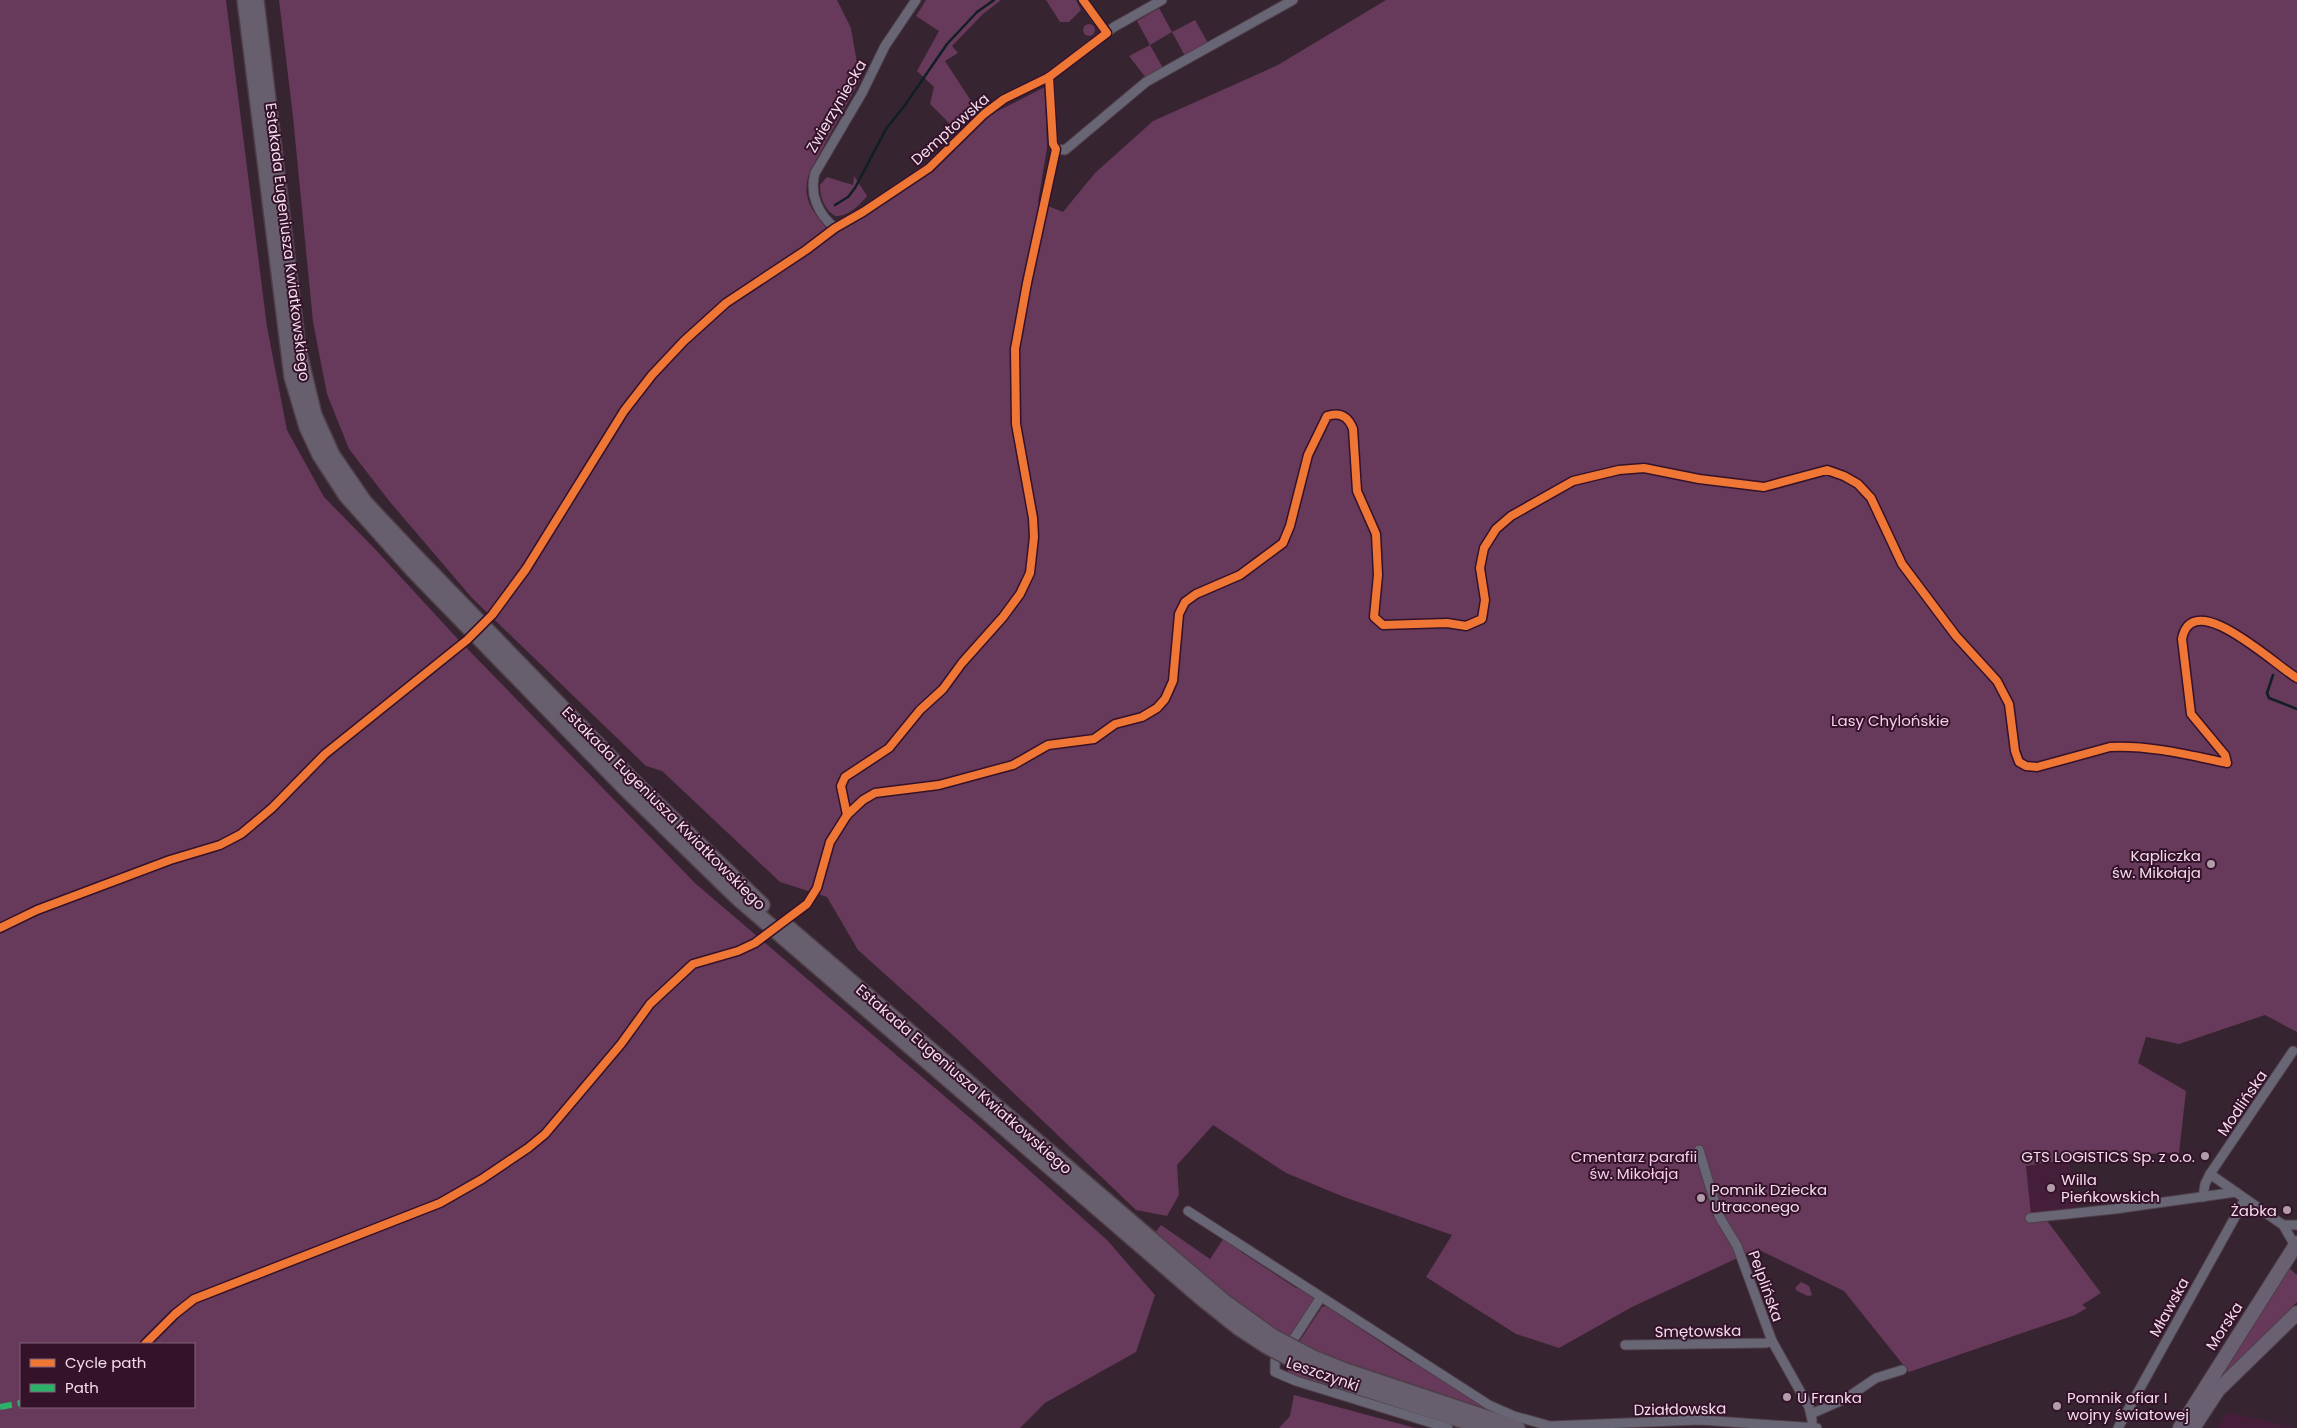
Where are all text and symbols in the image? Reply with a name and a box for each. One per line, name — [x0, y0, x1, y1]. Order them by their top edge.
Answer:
street label: Zwierzyniecka — [801, 56, 871, 156]
street label: Demptowska — [906, 88, 994, 170]
street label: Estakada Eugeniusza Kwiatkowskiego — [261, 102, 315, 382]
street label: Estakada Eugeniusza Kwiatkowskiego — [558, 702, 770, 914]
park label: Lasy Chylońskie — [1831, 710, 1949, 731]
place label: Kapliczka św. Mikołaja — [2112, 845, 2201, 883]
marker: Kapliczka św. Mikołaja — [2205, 858, 2217, 870]
street label: Estakada Eugeniusza Kwiatkowskiego — [851, 979, 1077, 1179]
street label: Modlińska — [2212, 1066, 2272, 1140]
park label: Cmentarz parafii św. Mikołaja — [1571, 1146, 1697, 1184]
place label: GTS LOGISTICS Sp. z o.o. — [2021, 1146, 2195, 1167]
marker: GTS LOGISTICS Sp. z o.o. — [2199, 1150, 2211, 1162]
place label: Willa Pieńkowskich — [2061, 1169, 2160, 1207]
place label: Pomnik Dziecka Utraconego — [1711, 1179, 1827, 1217]
marker: Willa Pieńkowskich — [2045, 1182, 2057, 1194]
marker: Pomnik Dziecka Utraconego — [1695, 1192, 1707, 1204]
place label: Żabka — [2231, 1200, 2277, 1221]
marker: Żabka — [2281, 1204, 2293, 1216]
street label: Pelplińska — [1743, 1247, 1789, 1325]
street label: Mławska — [2144, 1274, 2194, 1340]
street label: Morska — [2201, 1298, 2247, 1354]
street label: Smętowska — [1655, 1320, 1741, 1342]
legend — [20, 1343, 195, 1408]
text: Cycle path — [65, 1352, 146, 1373]
street label: Leszczynki — [1284, 1352, 1362, 1396]
text: Path — [65, 1377, 99, 1398]
place label: U Franka — [1797, 1387, 1862, 1408]
place label: Pomnik ofiar I wojny światowej — [2067, 1387, 2189, 1425]
marker: U Franka — [1781, 1391, 1793, 1403]
street label: Działdowska — [1633, 1398, 1727, 1420]
marker: Pomnik ofiar I wojny światowej — [2051, 1400, 2063, 1412]

